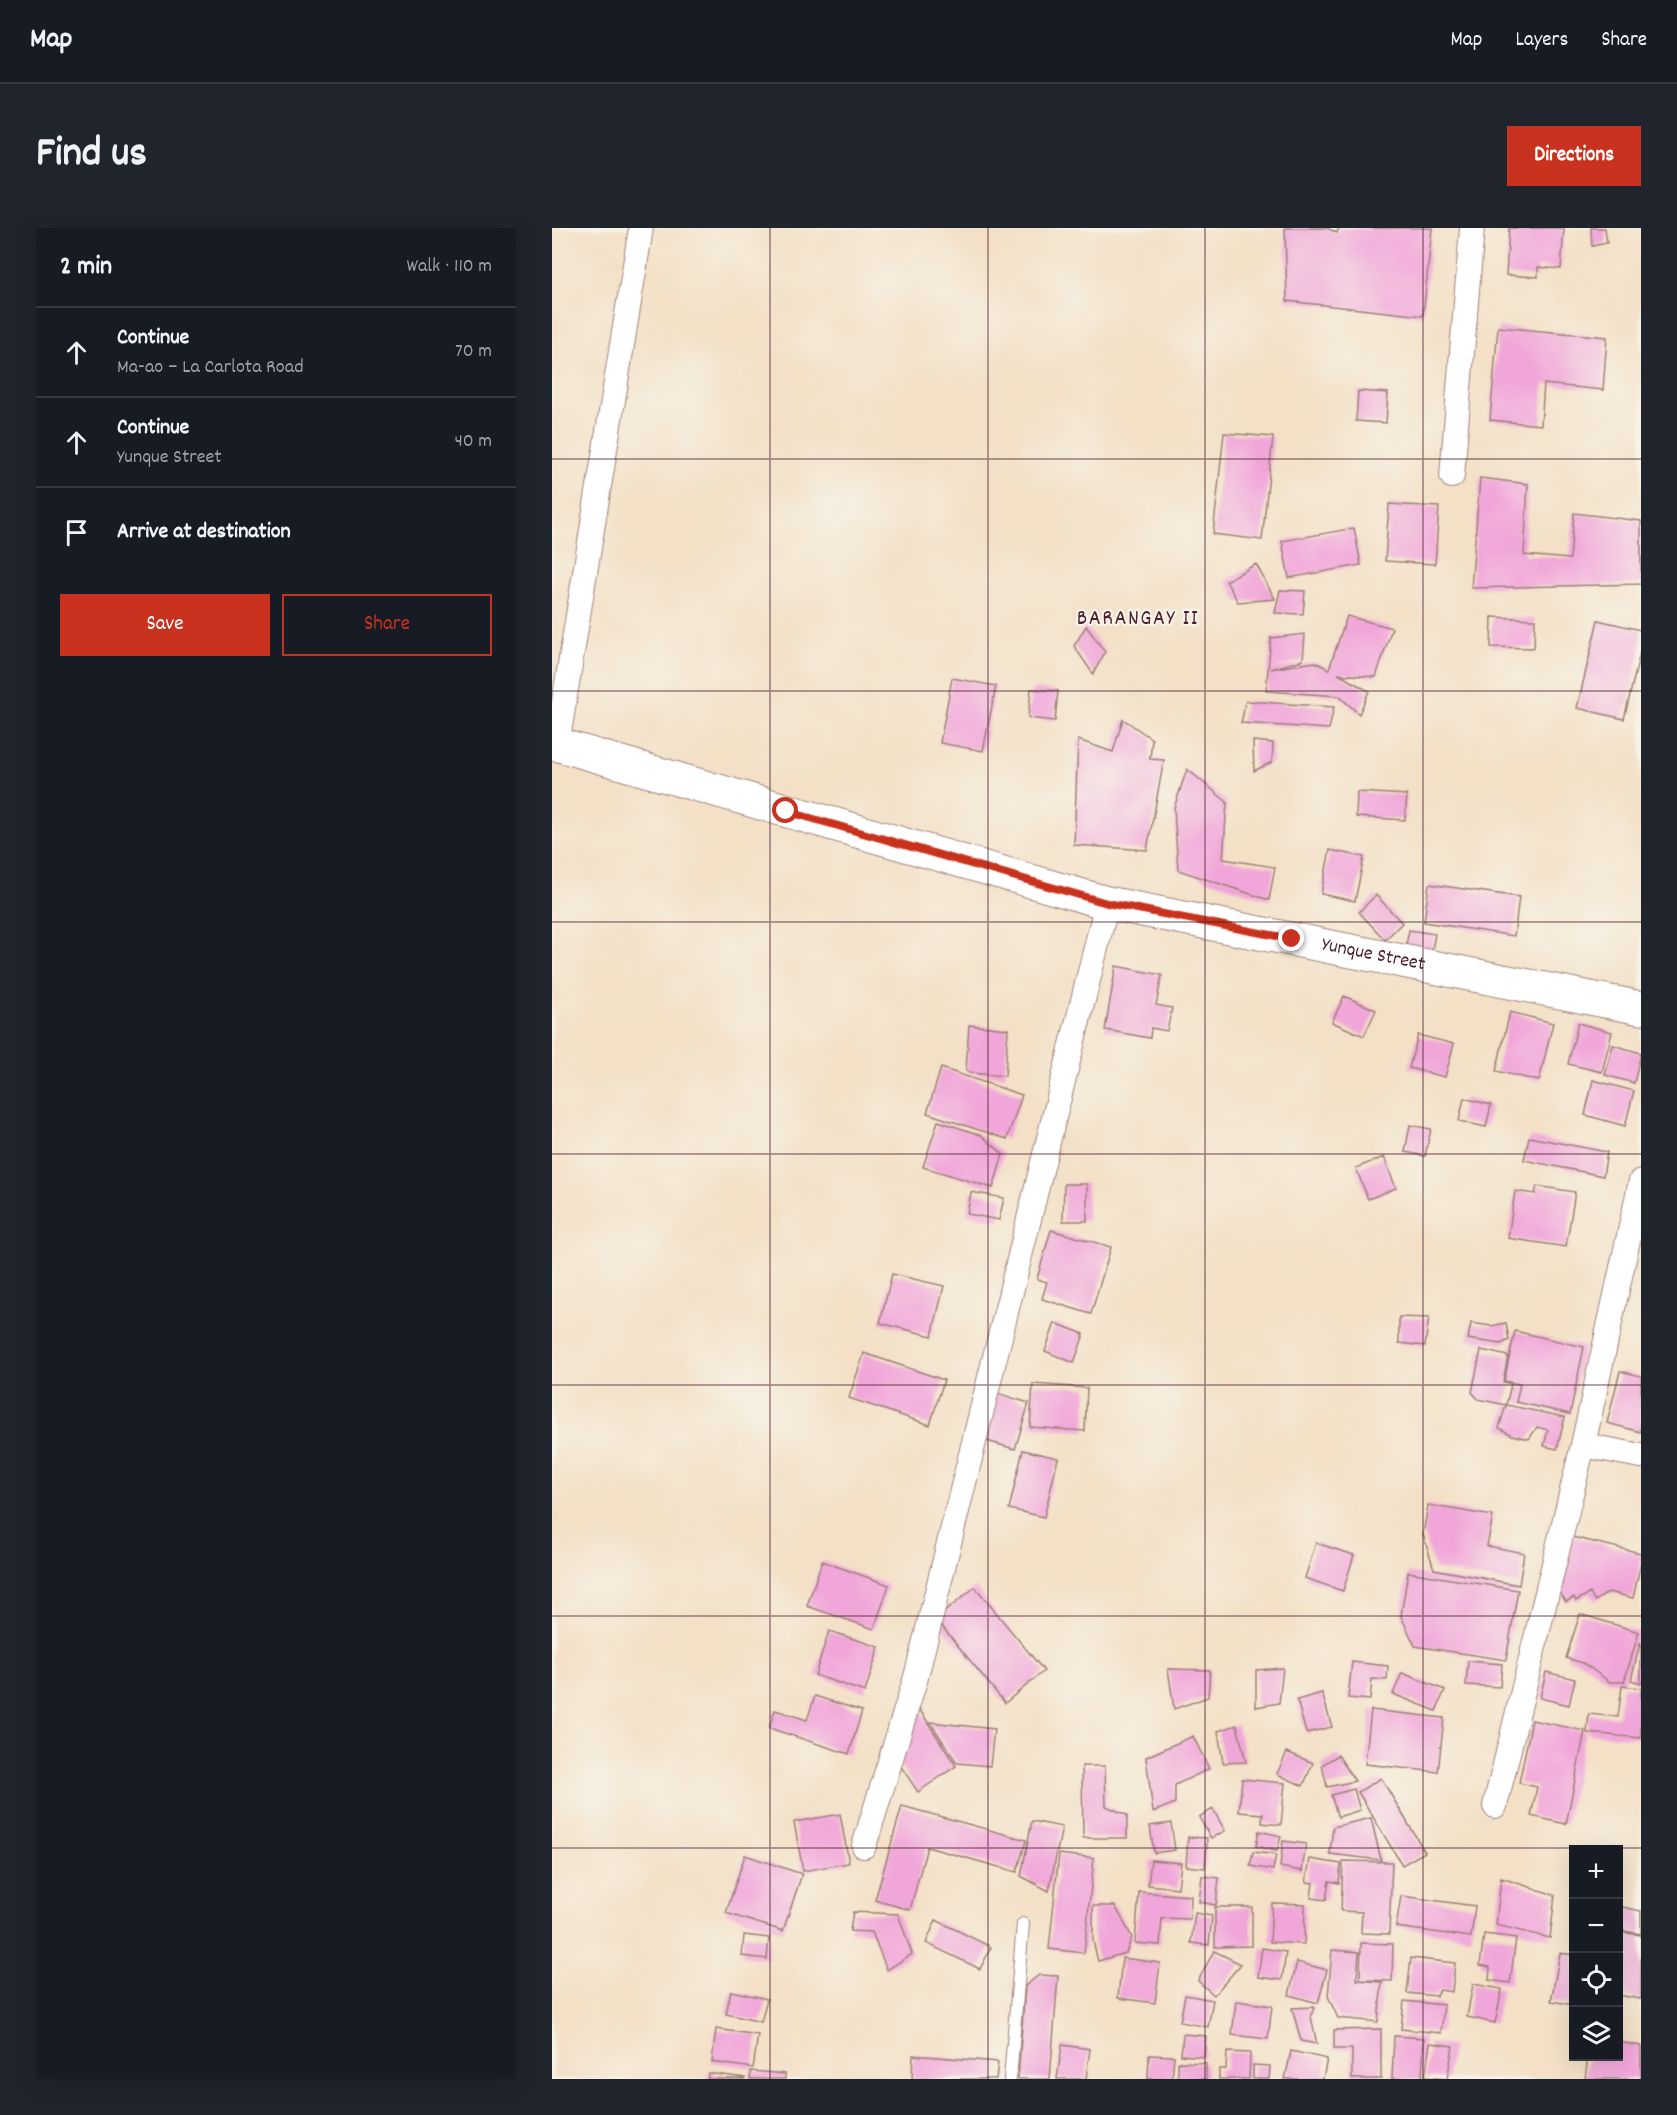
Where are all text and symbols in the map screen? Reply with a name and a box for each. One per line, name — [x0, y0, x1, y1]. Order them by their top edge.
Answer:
text: Map — [30, 21, 72, 61]
text: Map — [1451, 26, 1482, 56]
text: Layers — [1515, 26, 1568, 56]
text: Share — [1601, 26, 1647, 56]
text: Find us — [36, 126, 147, 186]
button: Directions — [1507, 126, 1641, 186]
text: 2 min — [60, 249, 112, 286]
text: Walk · 110 m — [406, 253, 492, 281]
text: Continue — [117, 323, 189, 354]
icon: ahead — [60, 336, 93, 369]
text: 70 m — [455, 338, 492, 366]
text: Ma-ao – La Carlota Road — [117, 354, 304, 382]
text: Continue — [117, 413, 189, 444]
icon: ahead — [60, 426, 93, 459]
text: 40 m — [454, 428, 492, 456]
text: Yunque Street — [117, 444, 222, 472]
icon: arrive — [60, 516, 93, 549]
text: Arrive at destination — [117, 517, 291, 548]
button: Save — [60, 594, 270, 656]
button: Share — [282, 594, 492, 656]
district label: BARANGAY II — [1077, 604, 1199, 635]
route start — [772, 797, 798, 823]
route end — [1278, 925, 1304, 951]
street label: Yunque Street — [1319, 932, 1427, 979]
map controls — [1569, 1845, 1623, 2061]
button: + — [1569, 1845, 1623, 1899]
button: − — [1569, 1899, 1623, 1953]
button: locate — [1569, 1953, 1623, 2007]
button: layers — [1569, 2007, 1623, 2061]

